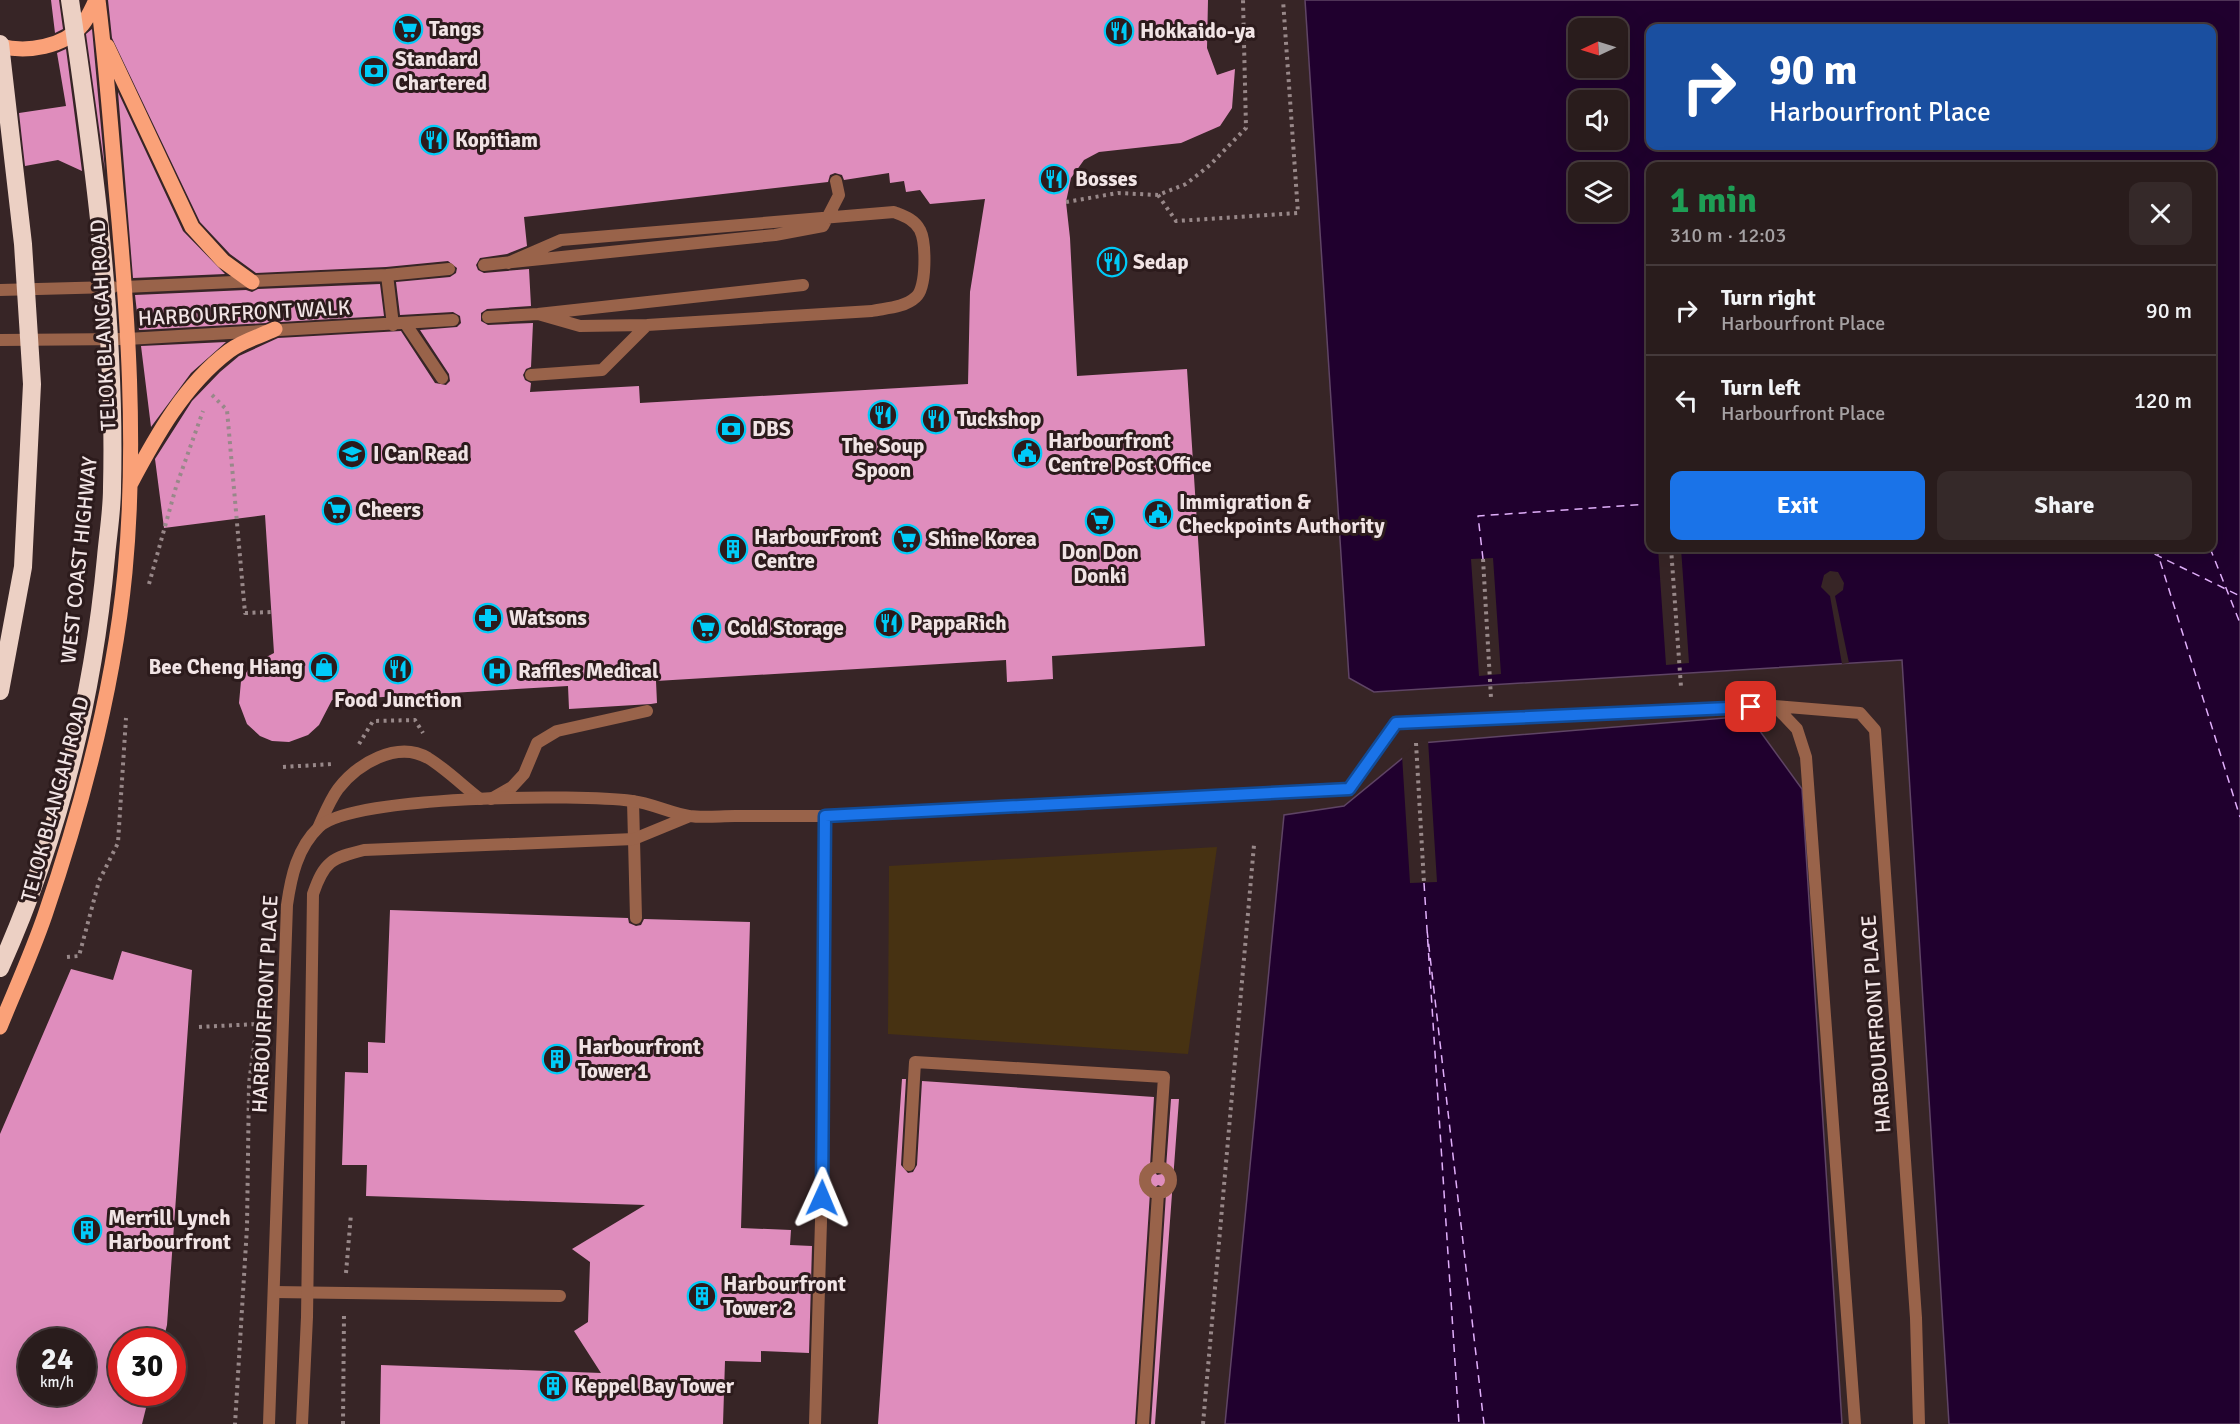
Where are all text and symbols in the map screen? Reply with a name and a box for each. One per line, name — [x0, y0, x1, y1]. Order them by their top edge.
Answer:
supermarket icon: Tangs — [392, 13, 424, 45]
restaurant icon: Hokkaido-ya — [1103, 15, 1135, 47]
place label: Tangs — [429, 16, 481, 42]
place label: Hokkaido-ya — [1140, 18, 1256, 44]
north arrow — [1568, 18, 1628, 78]
map controls — [1568, 18, 1628, 222]
text: 90 m — [1769, 45, 1858, 96]
place label: Standard Chartered — [395, 46, 487, 96]
icon: right — [1670, 48, 1748, 126]
bank icon: Standard Chartered — [358, 55, 390, 87]
button: sound — [1568, 90, 1628, 150]
text: Harbourfront Place — [1769, 96, 1991, 129]
restaurant icon: Kopitiam — [418, 124, 450, 156]
place label: Kopitiam — [455, 127, 538, 153]
button: layers — [1568, 162, 1628, 222]
restaurant icon: Bosses — [1038, 163, 1070, 195]
place label: Bosses — [1075, 166, 1137, 192]
text: 1 min — [1670, 178, 1757, 223]
button: close — [2129, 182, 2192, 245]
street label: TELOK BLANGAH ROAD — [84, 219, 122, 431]
text: 310 m · 12:03 — [1670, 223, 1786, 248]
restaurant icon: Sedap — [1096, 246, 1128, 278]
place label: Sedap — [1133, 249, 1189, 275]
text: Turn right — [1721, 284, 1816, 311]
street label: HARBOURFRONT WALK — [137, 294, 351, 332]
icon: right — [1670, 294, 1703, 327]
text: 90 m — [2146, 297, 2192, 324]
text: Harbourfront Place — [1721, 311, 1885, 336]
text: Turn left — [1721, 374, 1801, 401]
icon: left — [1670, 384, 1703, 417]
text: 120 m — [2134, 387, 2192, 414]
restaurant icon: The Soup Spoon — [867, 399, 899, 431]
text: Harbourfront Place — [1721, 401, 1885, 426]
restaurant icon: Tuckshop — [920, 403, 952, 435]
place label: Tuckshop — [957, 406, 1041, 432]
bank icon: DBS — [715, 413, 747, 445]
place label: DBS — [752, 416, 791, 442]
place label: Harbourfront Centre Post Office — [1048, 428, 1212, 478]
place label: The Soup Spoon — [842, 433, 924, 483]
public building icon: Harbourfront Centre Post Office — [1011, 437, 1043, 469]
school or university icon: I Can Read — [336, 438, 368, 470]
place label: I Can Read — [373, 441, 469, 467]
street label: WEST COAST HIGHWAY — [55, 455, 103, 665]
button: Exit — [1670, 471, 1925, 540]
button: Share — [1937, 471, 2192, 540]
place label: Immigration & Checkpoints Authority — [1179, 489, 1385, 539]
supermarket icon: Cheers — [321, 494, 353, 526]
place label: Cheers — [358, 497, 421, 523]
public building icon: Immigration & Checkpoints Authority — [1142, 498, 1174, 530]
supermarket icon: Don Don Donki — [1084, 505, 1116, 537]
supermarket icon: Shine Korea — [891, 523, 923, 555]
place label: HarbourFront Centre — [754, 524, 879, 574]
place label: Shine Korea — [928, 526, 1037, 552]
building icon: HarbourFront Centre — [717, 533, 749, 565]
place label: Don Don Donki — [1061, 539, 1139, 589]
pharmacy icon: Watsons — [472, 602, 504, 634]
place label: Watsons — [509, 605, 587, 631]
restaurant icon: PappaRich — [873, 607, 905, 639]
place label: PappaRich — [910, 610, 1007, 636]
supermarket icon: Cold Storage — [690, 612, 722, 644]
place label: Cold Storage — [727, 615, 844, 641]
shop icon: Bee Cheng Hiang — [308, 651, 340, 683]
restaurant icon: Food Junction — [382, 653, 414, 685]
place label: Bee Cheng Hiang — [148, 654, 303, 680]
hospital icon: Raffles Medical — [481, 655, 513, 687]
place label: Raffles Medical — [518, 658, 659, 684]
pin — [1725, 681, 1776, 732]
place label: Food Junction — [334, 687, 462, 713]
icon: arrive — [1734, 690, 1767, 723]
street label: TELOK BLANGAH ROAD — [15, 693, 95, 905]
street label: HARBOURFRONT PLACE — [246, 894, 284, 1114]
street label: HARBOURFRONT PLACE — [1855, 914, 1897, 1134]
place label: Harbourfront Tower 1 — [578, 1034, 701, 1084]
building icon: Harbourfront Tower 1 — [541, 1043, 573, 1075]
position arrow — [790, 1166, 854, 1230]
place label: Merrill Lynch Harbourfront — [108, 1205, 231, 1255]
building icon: Merrill Lynch Harbourfront — [71, 1214, 103, 1246]
place label: Harbourfront Tower 2 — [723, 1271, 846, 1321]
building icon: Harbourfront Tower 2 — [686, 1280, 718, 1312]
speed limit sign: 30 — [108, 1328, 186, 1406]
text: 24 — [41, 1341, 73, 1378]
building icon: Keppel Bay Tower — [537, 1370, 569, 1402]
text: km/h — [40, 1373, 74, 1391]
place label: Keppel Bay Tower — [574, 1373, 735, 1399]

